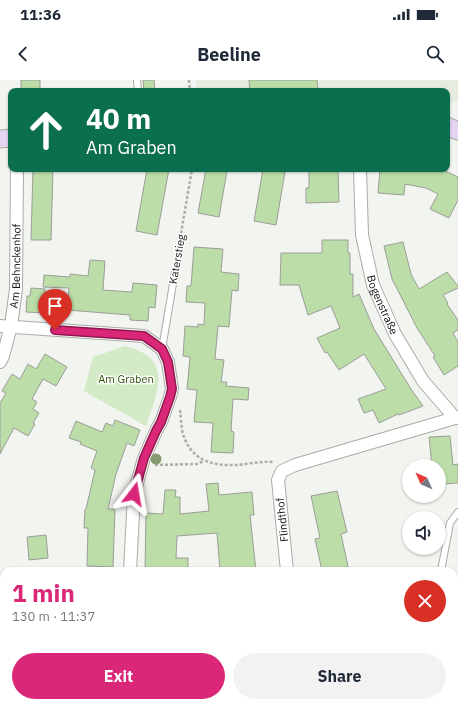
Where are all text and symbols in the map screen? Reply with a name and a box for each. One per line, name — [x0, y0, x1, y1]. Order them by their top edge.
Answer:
text: 11:36 — [20, 5, 61, 24]
icon: back — [12, 43, 34, 65]
text: Beeline — [197, 43, 261, 66]
icon: search — [424, 43, 446, 65]
text: 40 m — [86, 100, 151, 137]
icon: ahead — [20, 104, 72, 156]
text: Am Graben — [86, 136, 177, 159]
street label: Am Behnckenhof — [6, 223, 24, 309]
street label: Katerstieg — [166, 233, 188, 285]
street label: Bogenstraße — [364, 274, 401, 337]
pin — [38, 289, 72, 330]
icon: arrive — [44, 295, 66, 317]
park label: Am Graben — [98, 372, 154, 386]
north arrow — [402, 459, 446, 503]
map controls — [402, 459, 446, 555]
position arrow — [113, 473, 155, 515]
street label: Flindthof — [273, 497, 291, 543]
button: sound — [402, 511, 446, 555]
text: 1 min — [12, 577, 75, 609]
button: close — [404, 580, 446, 622]
text: 130 m · 11:37 — [12, 608, 95, 625]
button: Exit — [12, 653, 225, 699]
button: Share — [233, 653, 446, 699]

